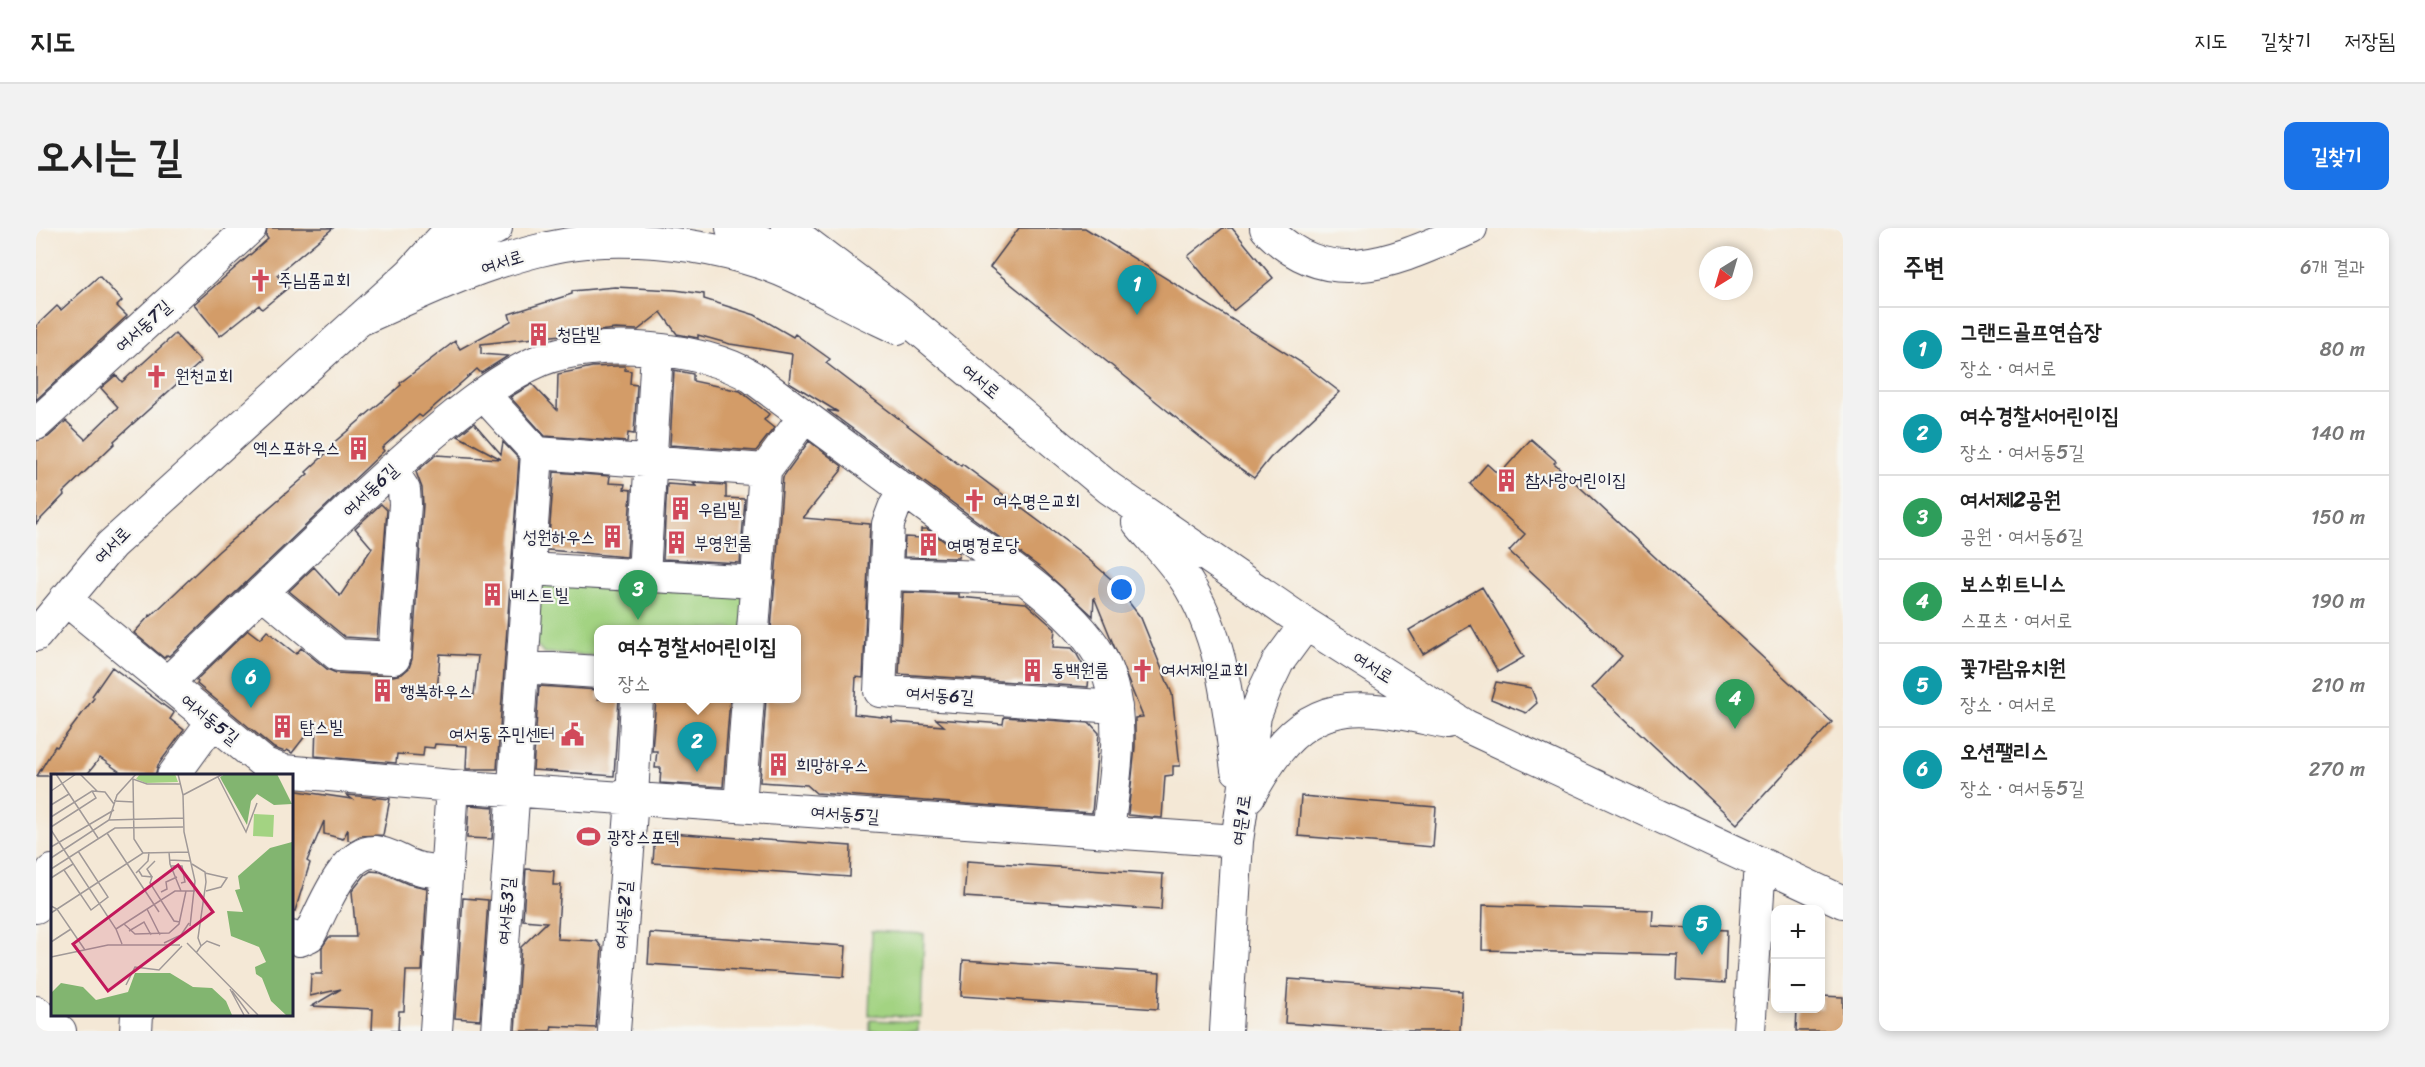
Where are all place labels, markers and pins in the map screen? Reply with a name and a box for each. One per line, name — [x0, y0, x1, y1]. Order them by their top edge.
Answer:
place label: 주님품교회 — [278, 264, 350, 296]
pin: 1 — [1118, 266, 1156, 315]
church icon: 주님품교회 — [247, 267, 273, 293]
place label: 청담빌 — [557, 318, 601, 350]
building icon: 청담빌 — [526, 321, 552, 347]
place label: 원천교회 — [175, 360, 233, 392]
church icon: 원천교회 — [144, 363, 170, 389]
place label: 엑스포하우스 — [253, 432, 340, 464]
building icon: 엑스포하우스 — [345, 435, 371, 461]
place label: 참사랑어린이집 — [1525, 464, 1626, 496]
building icon: 참사랑어린이집 — [1494, 467, 1520, 493]
place label: 여수명은교회 — [993, 485, 1080, 517]
church icon: 여수명은교회 — [962, 488, 988, 514]
place label: 우림빌 — [698, 493, 742, 525]
building icon: 우림빌 — [667, 496, 693, 522]
place label: 성원하우스 — [523, 521, 595, 553]
building icon: 성원하우스 — [600, 524, 626, 550]
place label: 부영원룸 — [694, 527, 752, 559]
place label: 여명경로당 — [947, 529, 1020, 561]
building icon: 부영원룸 — [663, 530, 689, 556]
building icon: 여명경로당 — [916, 532, 942, 558]
pin: 3 — [618, 570, 658, 620]
place label: 베스트빌 — [511, 579, 569, 611]
building icon: 베스트빌 — [480, 582, 506, 608]
place label: 동백원룸 — [1051, 654, 1109, 686]
place label: 여서제일교회 — [1161, 654, 1248, 686]
building icon: 동백원룸 — [1020, 657, 1046, 683]
church icon: 여서제일교회 — [1130, 657, 1156, 683]
pin: 6 — [232, 658, 270, 708]
place label: 행복하우스 — [400, 675, 472, 707]
building icon: 행복하우스 — [369, 678, 395, 704]
pin: 4 — [1716, 680, 1754, 729]
place label: 탑스빌 — [300, 711, 344, 743]
building icon: 탑스빌 — [269, 714, 295, 740]
place label: 여서동 주민센터 — [449, 718, 555, 750]
public building icon: 여서동 주민센터 — [560, 721, 586, 747]
pin: 2 — [678, 722, 716, 772]
place label: 희망하우스 — [796, 749, 868, 781]
building icon: 희망하우스 — [765, 752, 791, 778]
place label: 광장스포텍 — [607, 821, 679, 853]
sports icon: 광장스포텍 — [576, 824, 602, 850]
pin: 5 — [1682, 906, 1722, 955]

